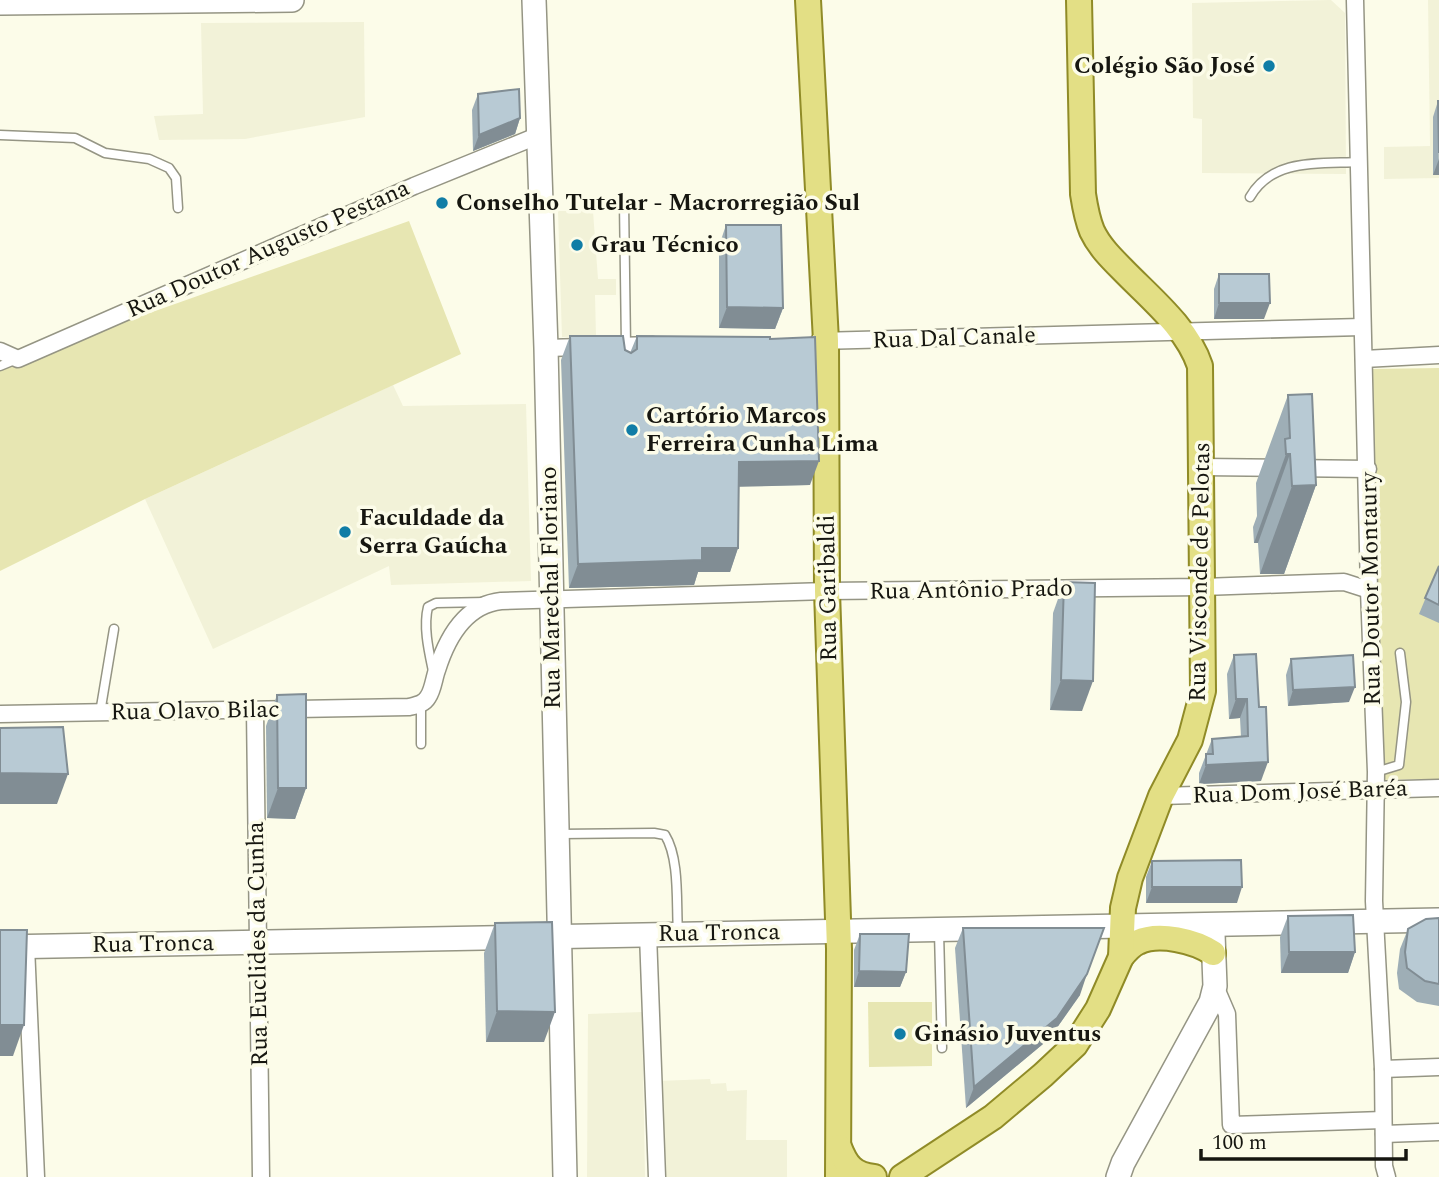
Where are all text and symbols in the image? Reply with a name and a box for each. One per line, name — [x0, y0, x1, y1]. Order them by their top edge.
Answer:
place label: Colégio São José — [1074, 48, 1255, 84]
marker: Colégio São José — [1261, 58, 1277, 74]
street label: Rua Doutor Augusto Pestana — [121, 170, 416, 328]
place label: Conselho Tutelar - Macrorregião Sul — [456, 185, 860, 221]
marker: Conselho Tutelar - Macrorregião Sul — [434, 195, 450, 211]
place label: Grau Técnico — [591, 227, 739, 263]
marker: Grau Técnico — [569, 237, 585, 253]
street label: Rua Dal Canale — [872, 317, 1036, 359]
place label: Cartório Marcos Ferreira Cunha Lima — [646, 398, 879, 462]
marker: Cartório Marcos Ferreira Cunha Lima — [624, 422, 640, 438]
street label: Rua Visconde de Pelotas — [1180, 442, 1220, 702]
street label: Rua Marechal Floriano — [531, 466, 571, 710]
street label: Rua Doutor Montaury — [1351, 470, 1391, 706]
place label: Faculdade da Serra Gaúcha — [359, 500, 508, 564]
street label: Rua Garibaldi — [809, 514, 847, 662]
marker: Faculdade da Serra Gaúcha — [337, 524, 353, 540]
street label: Rua Antônio Prado — [869, 570, 1073, 610]
street label: Rua Olavo Bilac — [110, 692, 280, 730]
street label: Rua Dom José Baréa — [1192, 770, 1409, 814]
street label: Rua Euclides da Cunha — [238, 821, 278, 1067]
street label: Rua Tronca — [658, 914, 781, 952]
street label: Rua Tronca — [92, 925, 215, 963]
place label: Ginásio Juventus — [914, 1016, 1101, 1052]
marker: Ginásio Juventus — [892, 1026, 908, 1042]
scale bar — [1201, 1118, 1406, 1162]
text: 100 m — [1212, 1127, 1267, 1159]

